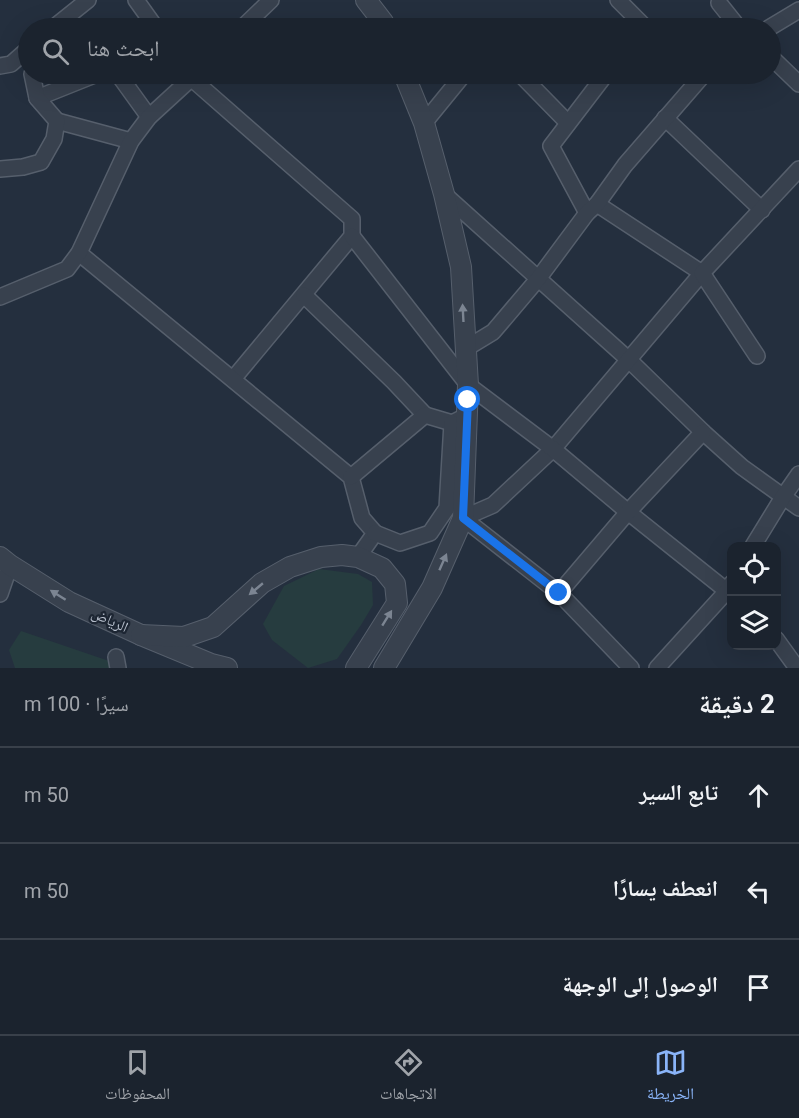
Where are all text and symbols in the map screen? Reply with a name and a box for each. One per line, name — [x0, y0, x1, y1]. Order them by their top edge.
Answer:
search box — [18, 18, 781, 84]
icon: search — [39, 35, 72, 68]
text: ابحث هنا — [87, 36, 160, 61]
one-way arrow — [459, 303, 468, 322]
route start — [454, 386, 480, 412]
map controls — [727, 542, 781, 650]
button: locate — [727, 542, 781, 596]
one-way arrow — [439, 554, 448, 571]
route end — [545, 579, 571, 605]
one-way arrow — [249, 582, 264, 595]
one-way arrow — [50, 589, 66, 600]
button: layers — [727, 596, 781, 650]
street label: الرياض — [88, 604, 131, 637]
one-way arrow — [382, 610, 393, 627]
text: 2 دقيقة — [699, 689, 775, 719]
text: سيرًا · 100 m — [24, 692, 129, 716]
icon: ahead — [742, 779, 775, 812]
text: تابع السير — [639, 780, 718, 805]
text: 50 m — [24, 783, 69, 807]
icon: left — [742, 875, 775, 908]
text: انعطف يسارًا — [613, 876, 718, 901]
text: 50 m — [24, 879, 69, 903]
icon: arrive — [742, 971, 775, 1004]
text: الوصول إلى الوجهة — [562, 972, 718, 997]
tab: المحفوظات — [105, 1046, 170, 1109]
tab: الاتجاهات — [380, 1046, 437, 1109]
tab: الخريطة — [647, 1046, 694, 1109]

